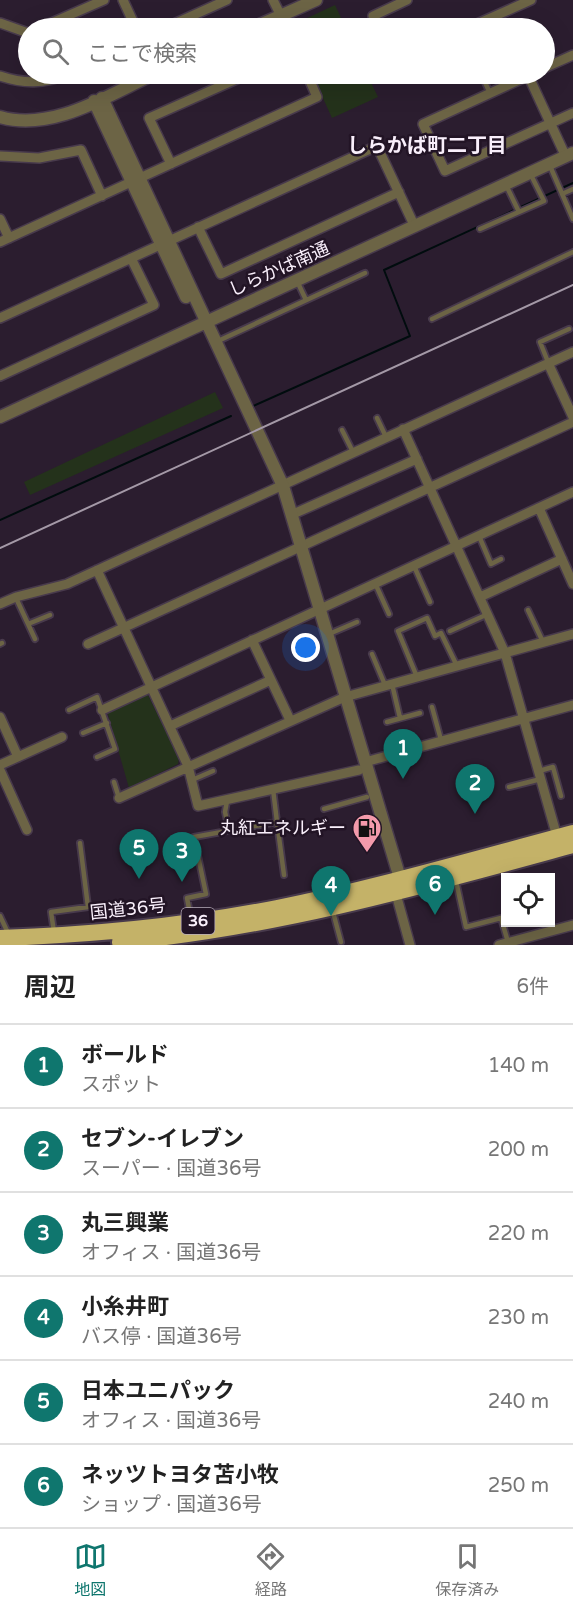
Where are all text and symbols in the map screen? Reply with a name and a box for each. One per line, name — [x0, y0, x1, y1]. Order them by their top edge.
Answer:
search box — [18, 18, 555, 84]
icon: search — [39, 35, 72, 68]
text: ここで検索 — [87, 41, 197, 67]
district label: しらかば町二丁目 — [347, 134, 507, 158]
street label: しらかば南通 — [225, 237, 333, 301]
your location — [291, 633, 320, 662]
pin: 1 — [384, 730, 422, 779]
pin: 2 — [456, 764, 494, 814]
fuel station icon: 丸紅エネルギー — [351, 812, 383, 854]
place label: 丸紅エネルギー — [220, 817, 346, 839]
pin: 5 — [120, 830, 158, 879]
pin: 3 — [162, 832, 201, 882]
pin: 4 — [312, 866, 350, 916]
pin: 6 — [416, 866, 454, 915]
map controls — [501, 873, 555, 927]
button: locate — [501, 873, 555, 927]
street label: 国道36号 — [89, 894, 167, 924]
road number: 36 — [182, 908, 214, 934]
text: 周辺 — [24, 972, 76, 1003]
text: 6件 — [516, 975, 549, 999]
text: ボールド — [81, 1042, 169, 1068]
text: 1 — [37, 1054, 50, 1078]
text: 140 m — [488, 1054, 549, 1078]
text: スポット — [81, 1073, 161, 1097]
text: セブン-イレブン — [81, 1126, 244, 1152]
text: 2 — [37, 1138, 50, 1162]
text: 200 m — [488, 1138, 549, 1162]
text: スーパー · 国道36号 — [81, 1157, 262, 1181]
text: 丸三興業 — [81, 1210, 169, 1236]
text: 3 — [37, 1222, 50, 1246]
text: 220 m — [488, 1222, 549, 1246]
text: オフィス · 国道36号 — [81, 1241, 261, 1265]
text: 小糸井町 — [81, 1294, 169, 1320]
text: 4 — [37, 1306, 50, 1330]
text: 230 m — [488, 1306, 549, 1330]
text: バス停 · 国道36号 — [81, 1325, 242, 1349]
text: 日本ユニパック — [81, 1378, 235, 1404]
text: 5 — [37, 1390, 50, 1414]
text: 240 m — [488, 1390, 549, 1414]
text: オフィス · 国道36号 — [81, 1409, 261, 1433]
text: ネッツトヨタ苫小牧 — [81, 1462, 279, 1488]
text: 6 — [37, 1474, 50, 1498]
text: 250 m — [488, 1474, 549, 1498]
text: ショップ · 国道36号 — [81, 1493, 262, 1517]
tab: 地図 — [74, 1540, 107, 1600]
tab: 経路 — [254, 1540, 287, 1600]
tab: 保存済み — [435, 1540, 499, 1600]

